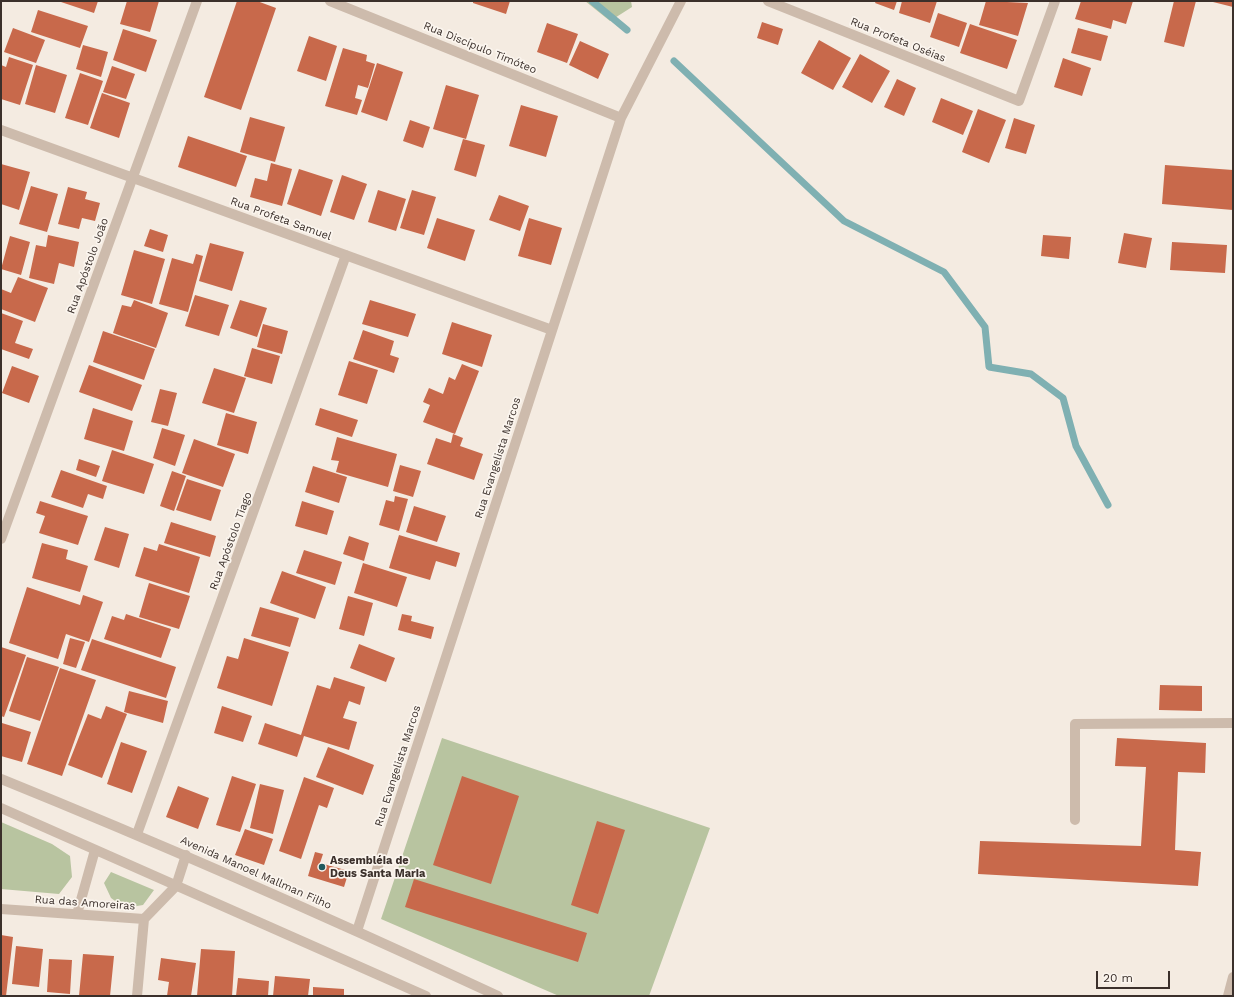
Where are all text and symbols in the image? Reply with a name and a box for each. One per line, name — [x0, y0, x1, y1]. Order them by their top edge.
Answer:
street label: Rua Profeta Oséias — [848, 15, 948, 65]
street label: Rua Discípulo Timóteo — [421, 19, 539, 77]
street label: Rua Profeta Samuel — [229, 195, 333, 243]
street label: Rua Apóstolo João — [65, 216, 111, 316]
street label: Rua Evangelista Marcos — [472, 396, 524, 520]
street label: Rua Apóstolo Tiago — [207, 490, 255, 592]
street label: Rua Evangelista Marcos — [372, 704, 424, 828]
street label: Avenida Manoel Mallman Filho — [178, 834, 334, 912]
place label: Assembléia de Deus Santa Maria — [330, 854, 425, 880]
marker: Assembléia de Deus Santa Maria — [317, 862, 327, 872]
street label: Rua das Amoreiras — [34, 893, 136, 913]
scale bar — [1098, 963, 1172, 989]
text: 20 m — [1103, 971, 1133, 985]

